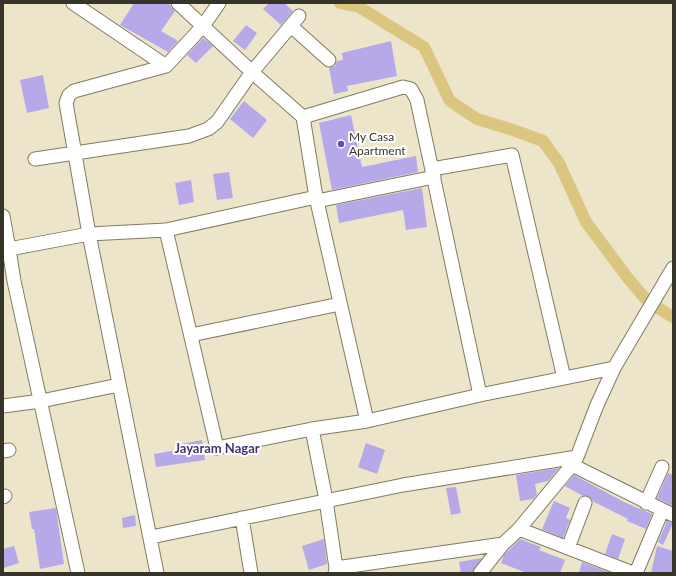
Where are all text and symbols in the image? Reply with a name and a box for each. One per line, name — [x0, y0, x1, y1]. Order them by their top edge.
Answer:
place label: My Casa Apartment — [349, 129, 406, 158]
marker: My Casa Apartment — [336, 139, 346, 149]
district label: Jayaram Nagar — [174, 440, 260, 456]

